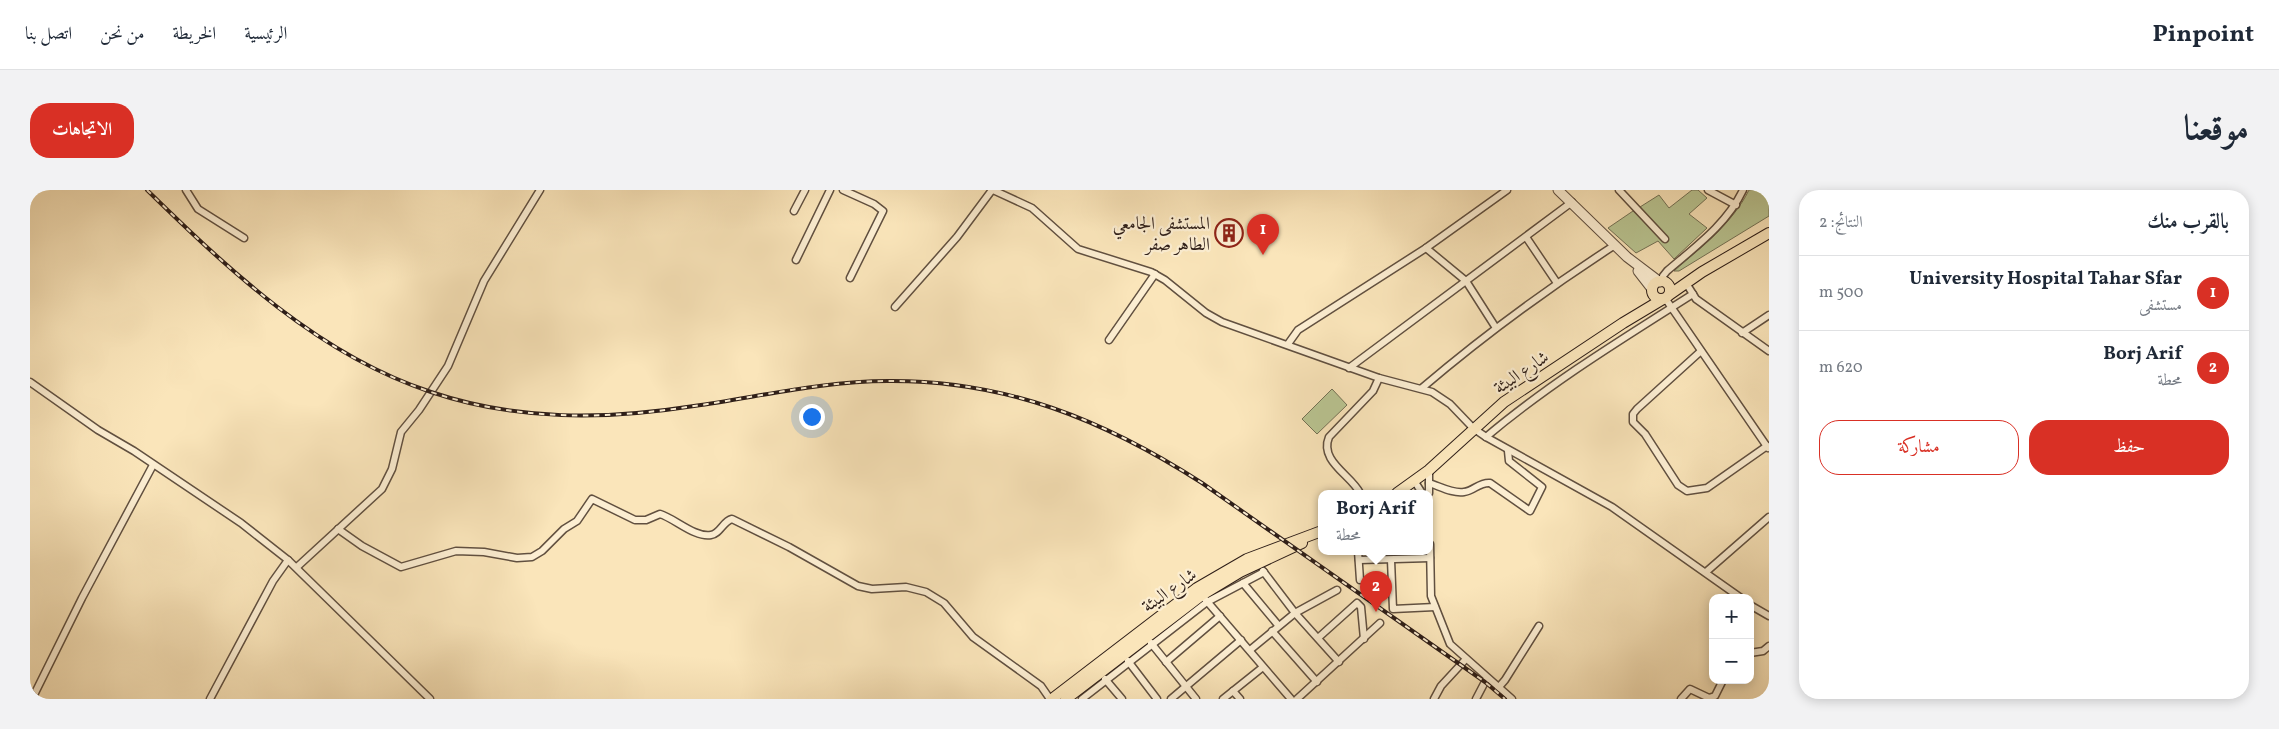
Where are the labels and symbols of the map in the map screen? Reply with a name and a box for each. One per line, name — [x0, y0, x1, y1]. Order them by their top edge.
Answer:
place label: المستشفى الجامعي الطاهر صفر — [1113, 212, 1210, 258]
pin: 1 — [1247, 214, 1279, 255]
building icon: المستشفى الجامعي الطاهر صفر — [1214, 218, 1244, 248]
street label: شارع البيئة — [1489, 346, 1555, 402]
your location — [799, 404, 825, 430]
street label: شارع البيئة — [1137, 563, 1203, 620]
pin: 2 — [1360, 571, 1392, 612]

